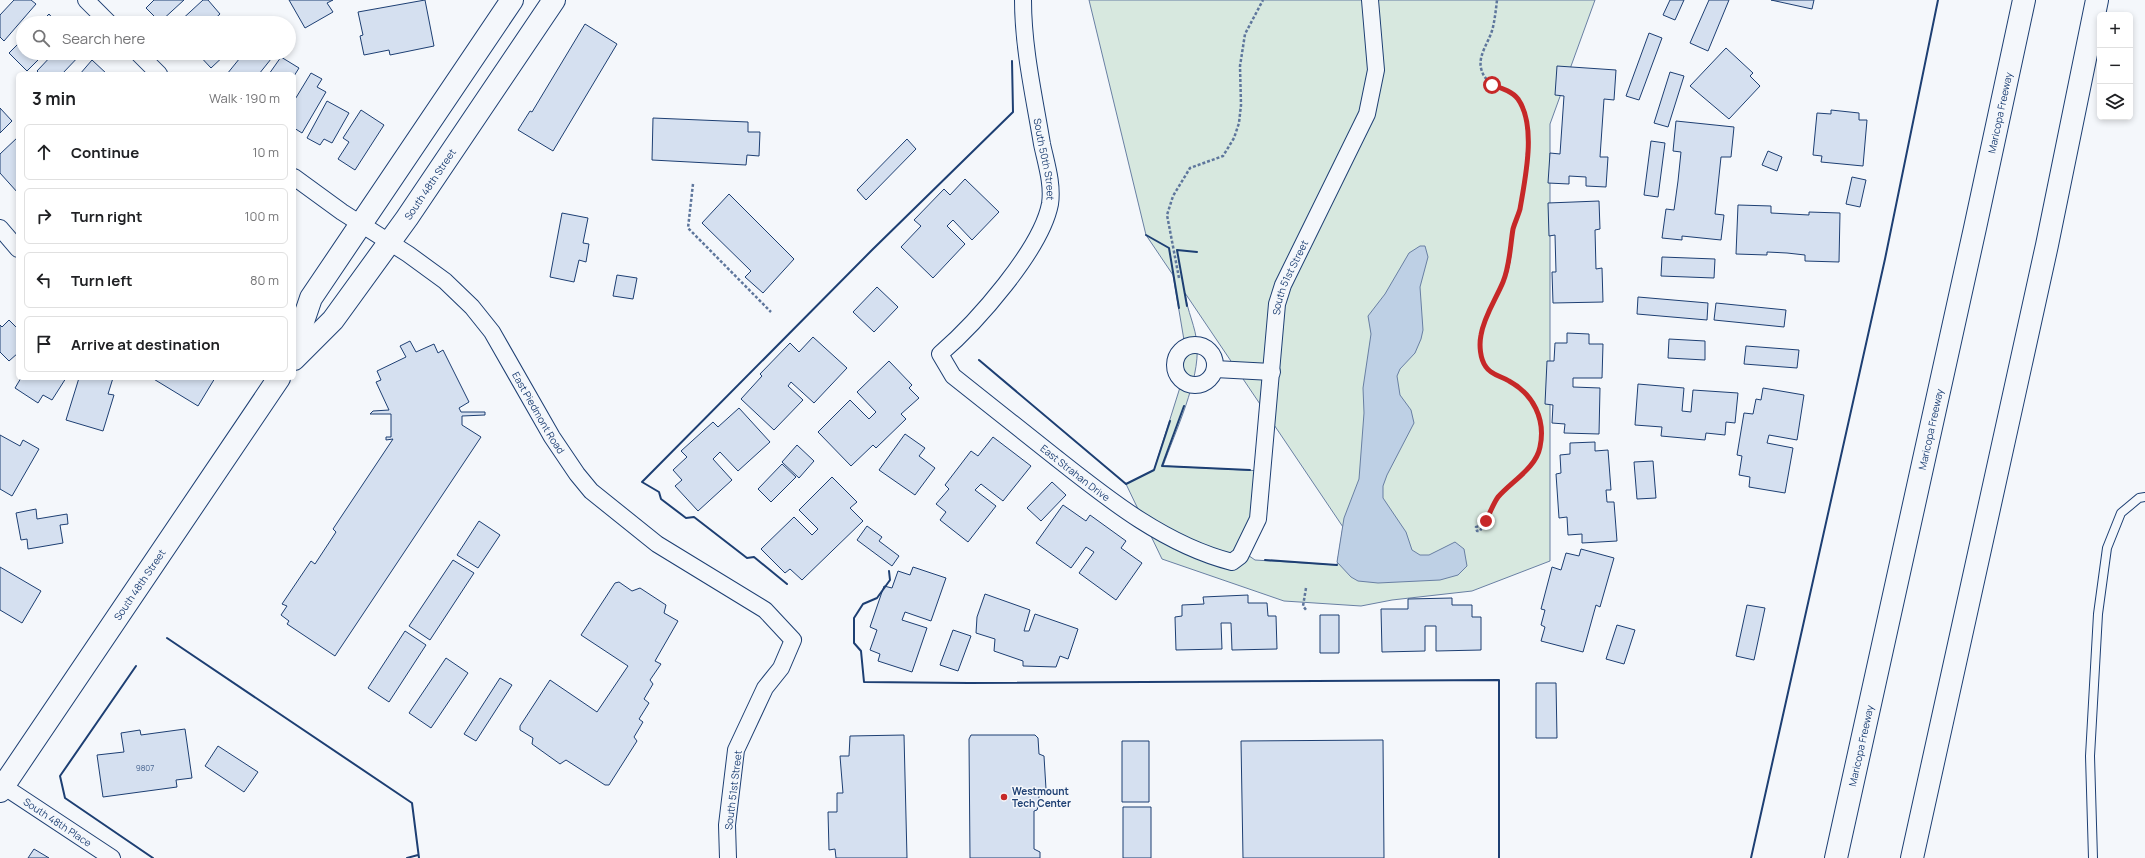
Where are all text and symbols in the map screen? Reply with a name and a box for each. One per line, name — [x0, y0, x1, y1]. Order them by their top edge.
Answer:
map controls — [2097, 12, 2133, 120]
button: + — [2097, 12, 2133, 48]
search box — [16, 16, 296, 60]
icon: search — [30, 27, 52, 49]
text: Search here — [62, 28, 145, 49]
button: − — [2097, 48, 2133, 84]
street label: Maricopa Freeway — [1984, 70, 2015, 155]
route start — [1483, 76, 1501, 94]
button: layers — [2097, 84, 2133, 120]
text: 3 min — [32, 87, 76, 110]
text: Walk · 190 m — [209, 89, 280, 107]
street label: South 50th Street — [1031, 117, 1058, 201]
icon: ahead — [33, 141, 55, 163]
text: Continue — [71, 142, 139, 163]
text: 10 m — [252, 143, 279, 161]
street label: South 48th Street — [401, 146, 459, 223]
icon: right — [33, 205, 55, 227]
text: Turn right — [71, 206, 142, 227]
text: 100 m — [244, 207, 279, 225]
street label: South 51st Street — [1269, 237, 1311, 316]
icon: left — [33, 269, 55, 291]
text: Turn left — [71, 270, 133, 291]
text: 80 m — [250, 271, 279, 289]
icon: arrive — [33, 333, 55, 355]
text: Arrive at destination — [71, 334, 220, 355]
street label: East Piedmont Road — [509, 369, 568, 456]
street label: Maricopa Freeway — [1915, 387, 1946, 471]
street label: East Strahan Drive — [1038, 441, 1113, 504]
route end — [1477, 512, 1495, 530]
street label: South 48th Street — [110, 546, 168, 623]
street label: Maricopa Freeway — [1845, 703, 1877, 788]
street label: South 51st Street — [721, 749, 745, 831]
house number: 9807 — [136, 762, 154, 773]
place label: Westmount Tech Center — [1012, 784, 1071, 810]
marker: Westmount Tech Center — [999, 792, 1009, 802]
street label: South 48th Place — [21, 794, 94, 850]

